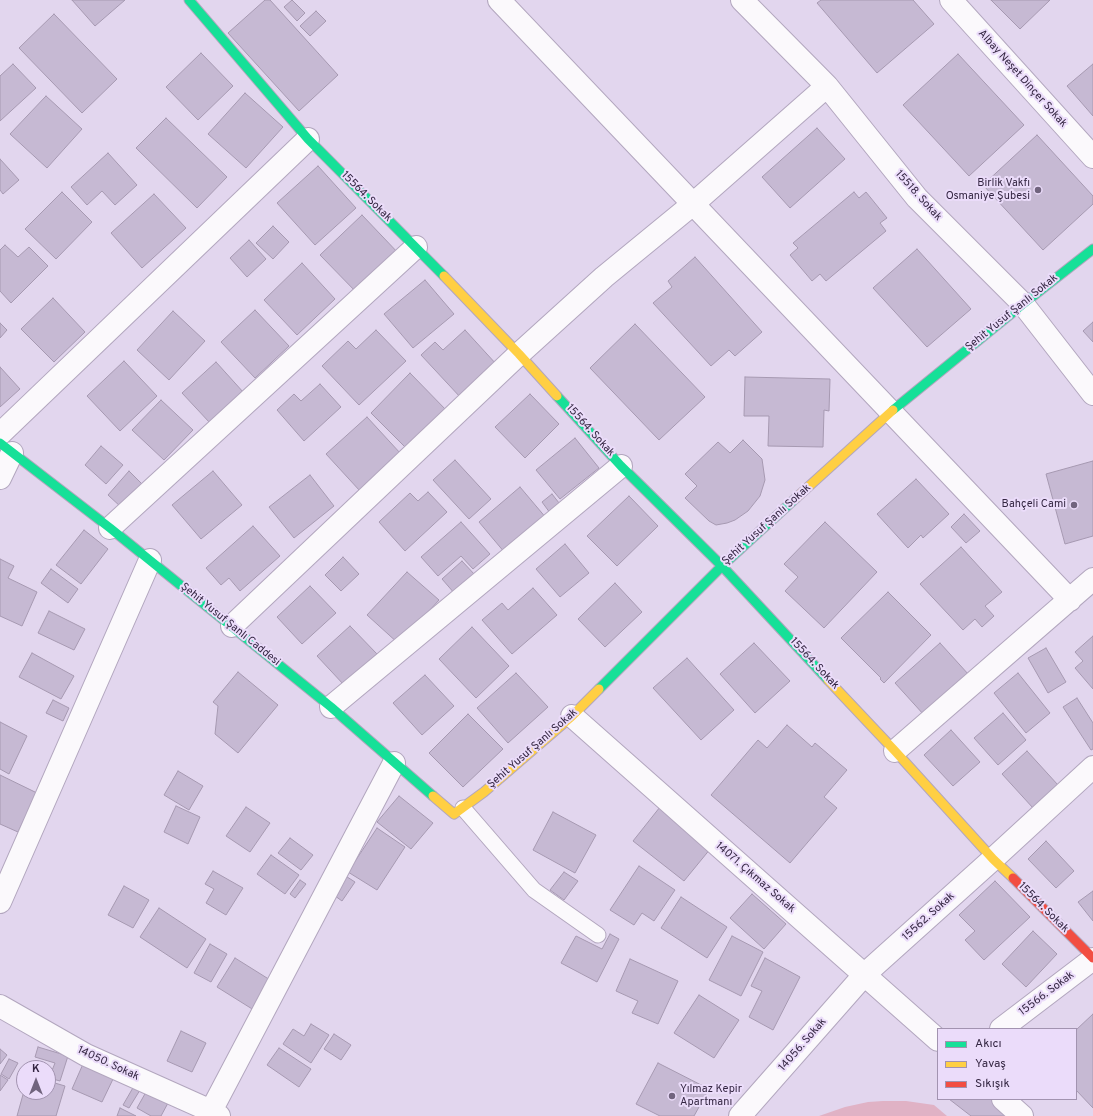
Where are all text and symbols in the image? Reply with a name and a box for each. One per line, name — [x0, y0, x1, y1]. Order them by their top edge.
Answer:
street label: Albay Neşet Dinçer Sokak — [975, 27, 1069, 131]
street label: 15518. Sokak — [892, 168, 944, 224]
street label: 15564. Sokak — [338, 169, 394, 225]
place label: Birlik Vakfı Osmaniye Şubesi — [946, 177, 1030, 203]
marker: Birlik Vakfı Osmaniye Şubesi — [1033, 185, 1043, 195]
street label: Şehit Yusuf Şanlı Sokak — [963, 272, 1061, 354]
street label: 15564. Sokak — [563, 402, 617, 460]
street label: Şehit Yusuf Şanlı Sokak — [720, 482, 814, 568]
place label: Bahçeli Cami — [1002, 498, 1066, 512]
marker: Bahçeli Cami — [1069, 500, 1079, 510]
street label: Şehit Yusuf Şanlı Caddesi — [178, 581, 282, 669]
street label: 15564. Sokak — [787, 635, 841, 693]
street label: Şehit Yusuf Şanlı Sokak — [485, 706, 581, 792]
street label: 14071. Çıkmaz Sokak — [712, 840, 798, 916]
street label: 15564. Sokak — [1015, 880, 1071, 936]
street label: 15562. Sokak — [900, 890, 958, 944]
street label: 15566. Sokak — [1017, 969, 1077, 1019]
street label: 14056. Sokak — [776, 1016, 830, 1074]
legend — [937, 1028, 1077, 1100]
text: Akıcı — [975, 1036, 1002, 1052]
street label: 14050. Sokak — [75, 1044, 141, 1084]
text: Yavaş — [975, 1056, 1006, 1072]
north arrow — [16, 1060, 56, 1100]
text: K — [32, 1062, 40, 1076]
text: Sıkışık — [975, 1076, 1010, 1092]
place label: Yılmaz Kepir Apartmanı — [680, 1083, 742, 1109]
marker: Yılmaz Kepir Apartmanı — [667, 1091, 677, 1101]

